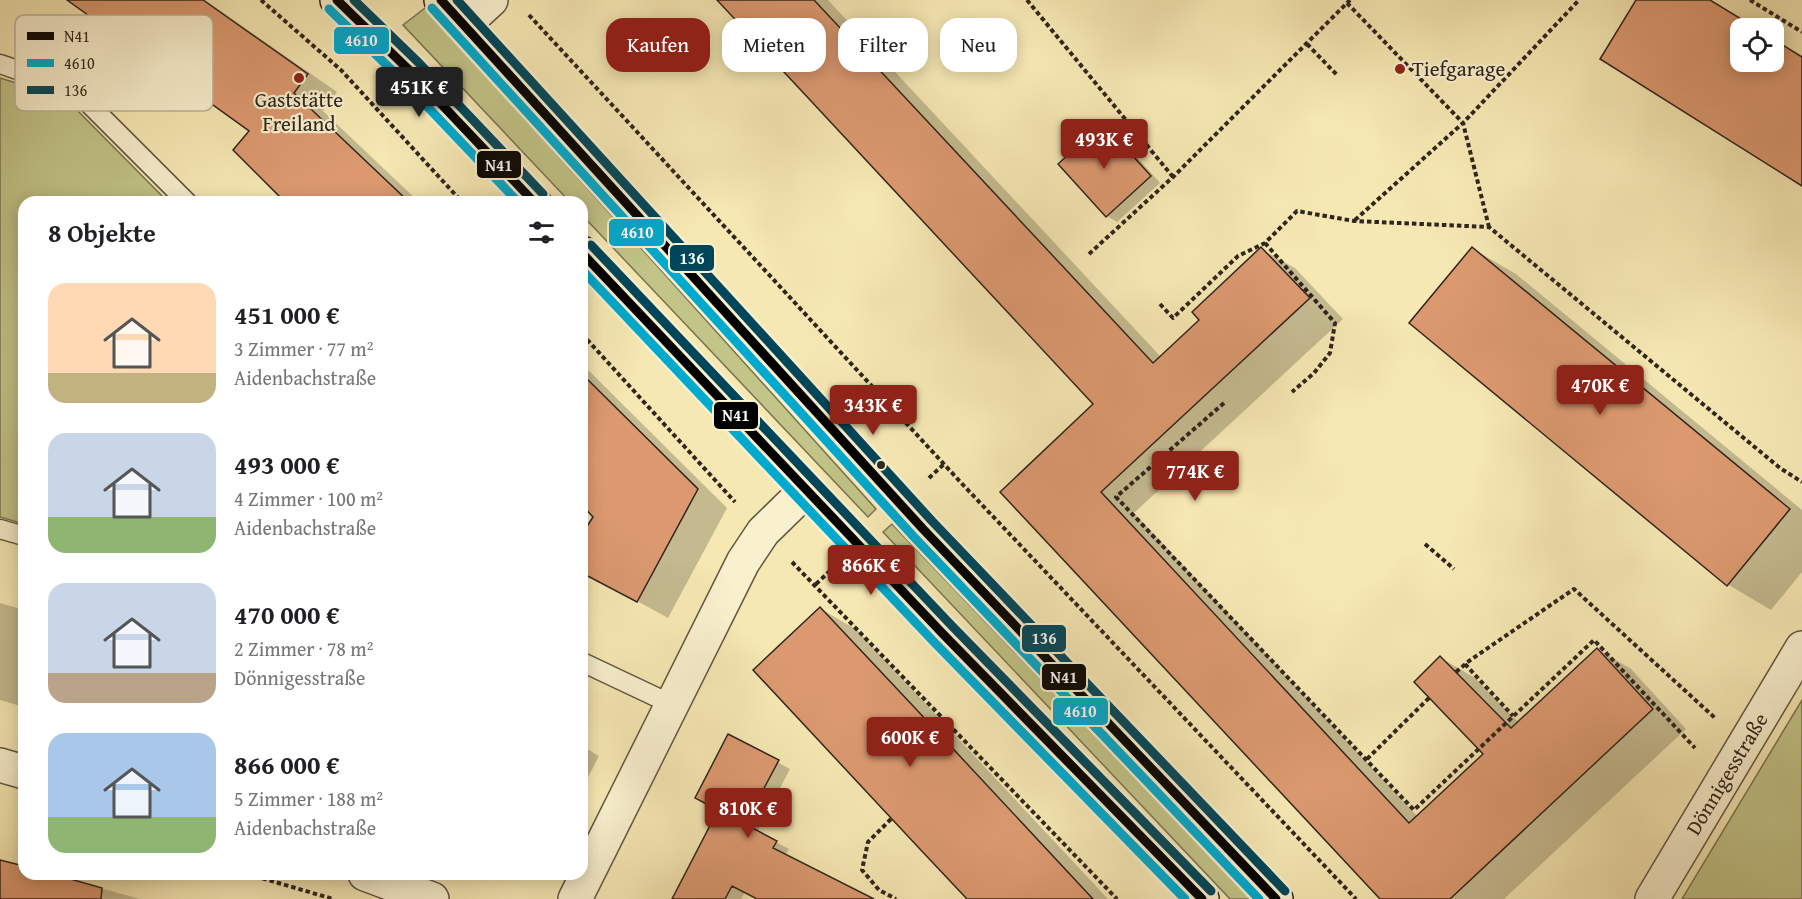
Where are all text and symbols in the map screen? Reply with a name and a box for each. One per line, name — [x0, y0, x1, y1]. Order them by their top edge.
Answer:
legend — [15, 15, 213, 111]
chip: Kaufen — [606, 18, 710, 72]
chip: Mieten — [722, 18, 826, 72]
chip: Filter — [838, 18, 928, 72]
chip: Neu — [940, 18, 1017, 72]
map controls — [1730, 18, 1784, 72]
button: locate — [1730, 18, 1784, 72]
text: N41 — [64, 24, 90, 48]
line badge: 4610 — [333, 26, 390, 55]
text: 4610 — [344, 28, 378, 52]
text: 4610 — [64, 51, 95, 75]
place label: Tiefgarage — [1412, 53, 1505, 84]
marker: Tiefgarage — [1393, 62, 1407, 76]
pin: 451K € — [370, 67, 468, 118]
marker: Gaststätte Freiland — [292, 71, 306, 85]
text: 451K € — [390, 72, 448, 101]
text: 136 — [64, 78, 87, 102]
place label: Gaststätte Freiland — [255, 84, 343, 139]
pin: 493K € — [1055, 119, 1153, 170]
text: 493K € — [1075, 124, 1133, 153]
line badge: N41 — [476, 150, 522, 179]
text: N41 — [485, 153, 513, 177]
text: 8 Objekte — [48, 213, 156, 252]
icon: filters — [525, 216, 558, 249]
line badge: 4610 — [608, 218, 665, 247]
text: 4610 — [620, 220, 654, 244]
line badge: 136 — [669, 244, 715, 272]
text: 136 — [680, 246, 704, 270]
text: 451 000 € — [234, 295, 340, 334]
icon: home — [96, 307, 168, 379]
text: 3 Zimmer · 77 m² — [234, 334, 373, 363]
text: Aidenbachstraße — [234, 363, 376, 392]
pin: 470K € — [1551, 365, 1649, 416]
text: 470K € — [1571, 370, 1629, 399]
pin: 343K € — [824, 385, 922, 436]
text: 343K € — [844, 390, 902, 419]
line badge: N41 — [713, 401, 759, 430]
text: N41 — [722, 403, 750, 427]
text: 493 000 € — [234, 445, 340, 484]
pin: 774K € — [1146, 451, 1244, 502]
text: 774K € — [1166, 456, 1224, 485]
icon: home — [96, 457, 168, 529]
unlabelled marker — [875, 459, 887, 471]
text: 4 Zimmer · 100 m² — [234, 484, 383, 513]
text: Aidenbachstraße — [234, 513, 376, 542]
pin: 866K € — [822, 545, 920, 596]
text: 866K € — [842, 550, 900, 579]
text: 470 000 € — [234, 595, 340, 634]
icon: home — [96, 607, 168, 679]
line badge: 136 — [1021, 624, 1067, 653]
text: 136 — [1032, 626, 1056, 650]
text: 2 Zimmer · 78 m² — [234, 634, 373, 663]
text: Dönnigesstraße — [234, 663, 365, 692]
line badge: N41 — [1041, 663, 1087, 691]
text: N41 — [1050, 665, 1078, 689]
line badge: 4610 — [1052, 697, 1109, 726]
text: 4610 — [1063, 699, 1097, 723]
street label: Dönnigesstraße — [1678, 707, 1775, 841]
pin: 600K € — [861, 717, 959, 768]
text: 600K € — [881, 722, 939, 751]
text: 866 000 € — [234, 745, 340, 784]
icon: home — [96, 757, 168, 829]
text: 5 Zimmer · 188 m² — [234, 784, 383, 813]
pin: 810K € — [699, 788, 797, 839]
text: 810K € — [719, 793, 777, 822]
text: Aidenbachstraße — [234, 813, 376, 842]

